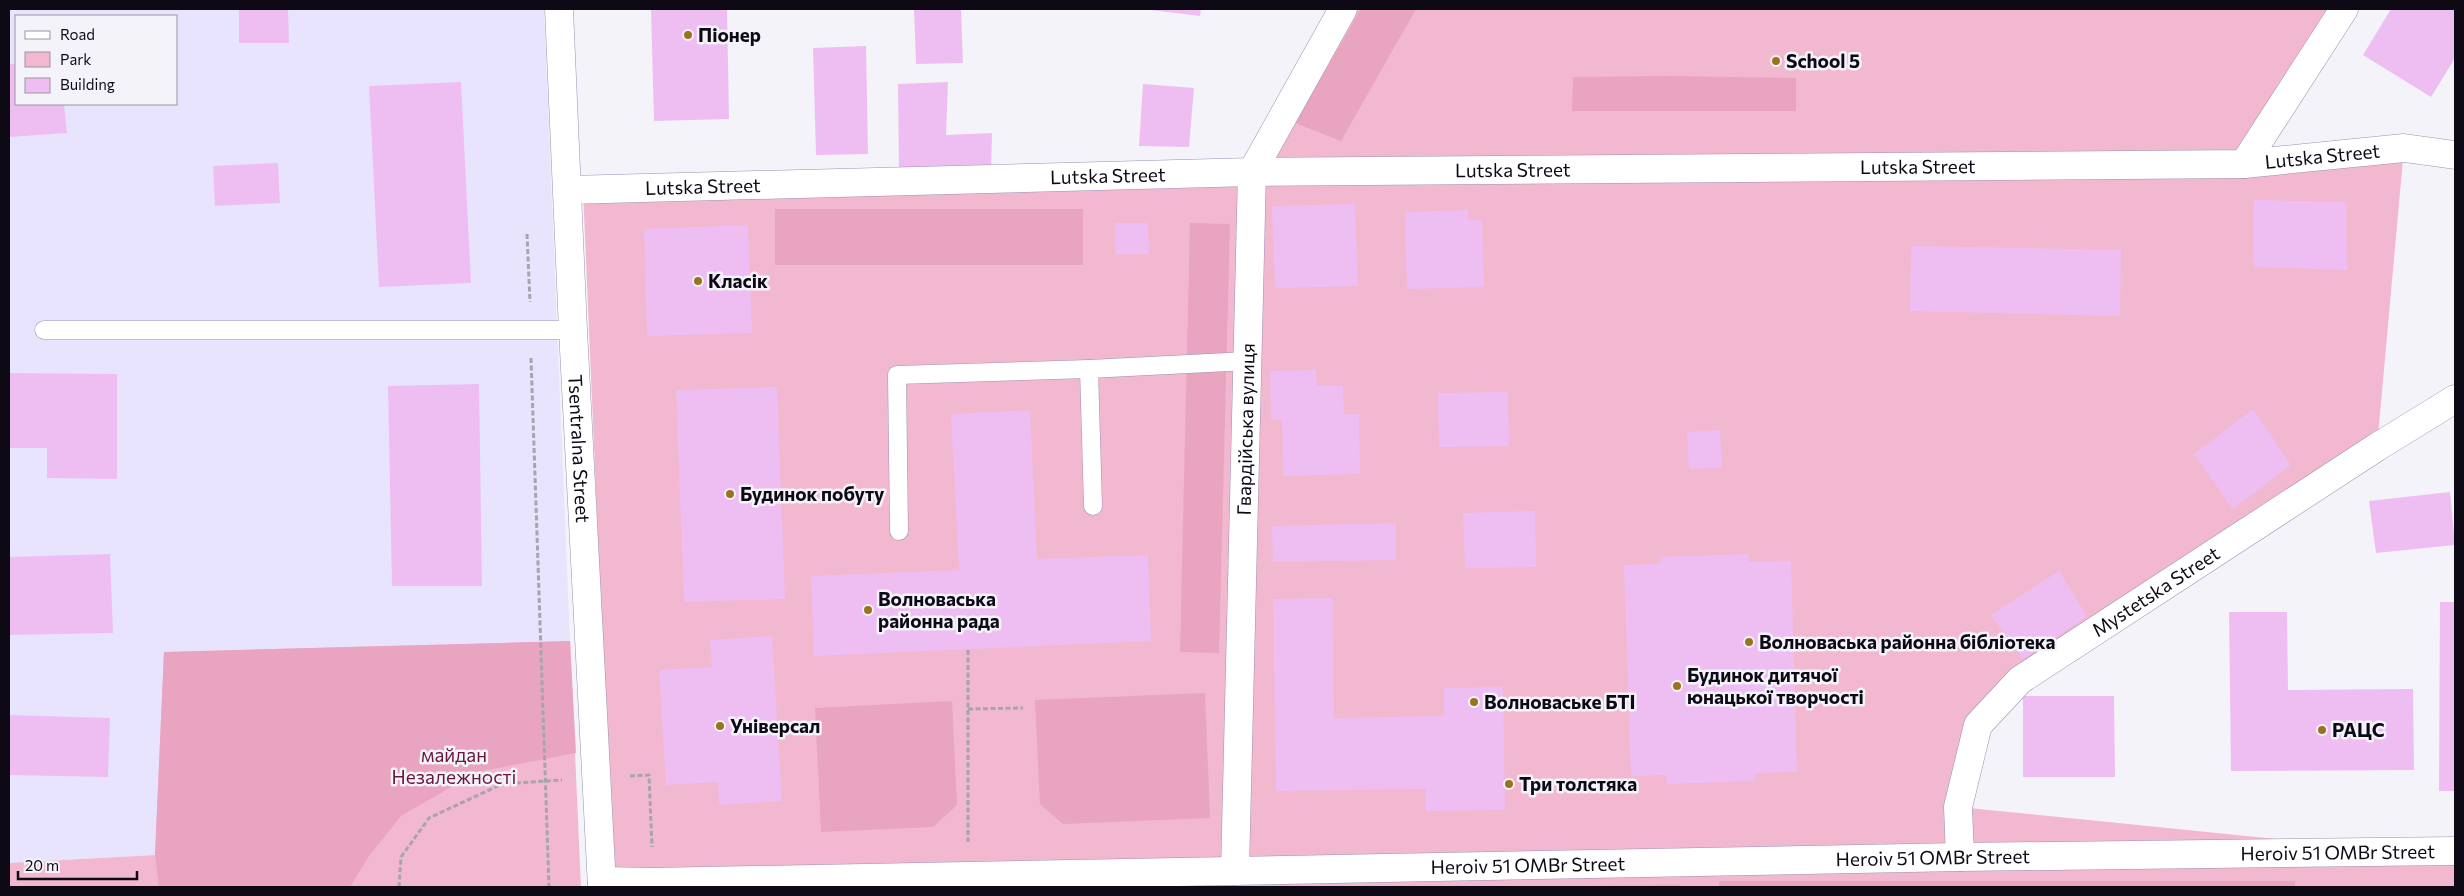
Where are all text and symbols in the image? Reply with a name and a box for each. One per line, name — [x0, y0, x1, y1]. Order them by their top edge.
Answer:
legend — [15, 15, 178, 105]
place label: Піонер — [698, 23, 761, 46]
text: Road — [60, 25, 95, 43]
marker: Піонер — [682, 29, 694, 41]
place label: School 5 — [1786, 49, 1860, 72]
text: Park — [60, 50, 91, 68]
marker: School 5 — [1770, 55, 1782, 67]
text: Building — [60, 75, 115, 93]
street label: Lutska Street — [2264, 138, 2381, 173]
street label: Lutska Street — [1860, 154, 1976, 178]
street label: Lutska Street — [1455, 157, 1571, 181]
street label: Lutska Street — [1050, 162, 1166, 188]
street label: Lutska Street — [645, 173, 761, 199]
place label: Класік — [708, 269, 768, 292]
marker: Класік — [692, 275, 704, 287]
street label: Гвардійська вулиця — [1232, 343, 1259, 515]
street label: Tsentralna Street — [564, 374, 595, 523]
place label: Будинок побуту — [740, 482, 885, 505]
marker: Будинок побуту — [724, 488, 736, 500]
street label: Mystetska Street — [2087, 541, 2224, 641]
place label: Волноваська районна рада — [878, 587, 1000, 632]
marker: Волноваська районна рада — [862, 604, 874, 616]
place label: Волноваська районна бібліотека — [1759, 630, 2056, 653]
marker: Волноваська районна бібліотека — [1743, 636, 1755, 648]
place label: Будинок дитячої юнацької творчості — [1687, 663, 1864, 708]
marker: Будинок дитячої юнацької творчості — [1671, 680, 1683, 692]
place label: Волноваське БТІ — [1484, 690, 1636, 713]
marker: Волноваське БТІ — [1468, 696, 1480, 708]
place label: Універсал — [730, 714, 820, 737]
place label: РАЦС — [2332, 718, 2385, 741]
marker: Універсал — [714, 720, 726, 732]
marker: РАЦС — [2316, 724, 2328, 736]
park label: майдан Незалежності — [392, 743, 516, 788]
place label: Три толстяка — [1519, 772, 1637, 795]
marker: Три толстяка — [1503, 778, 1515, 790]
street label: Heroiv 51 OMBr Street — [2240, 839, 2435, 865]
street label: Heroiv 51 OMBr Street — [1835, 844, 2030, 870]
scale bar — [18, 848, 136, 880]
street label: Heroiv 51 OMBr Street — [1430, 851, 1625, 878]
text: 20 m — [25, 856, 59, 874]

